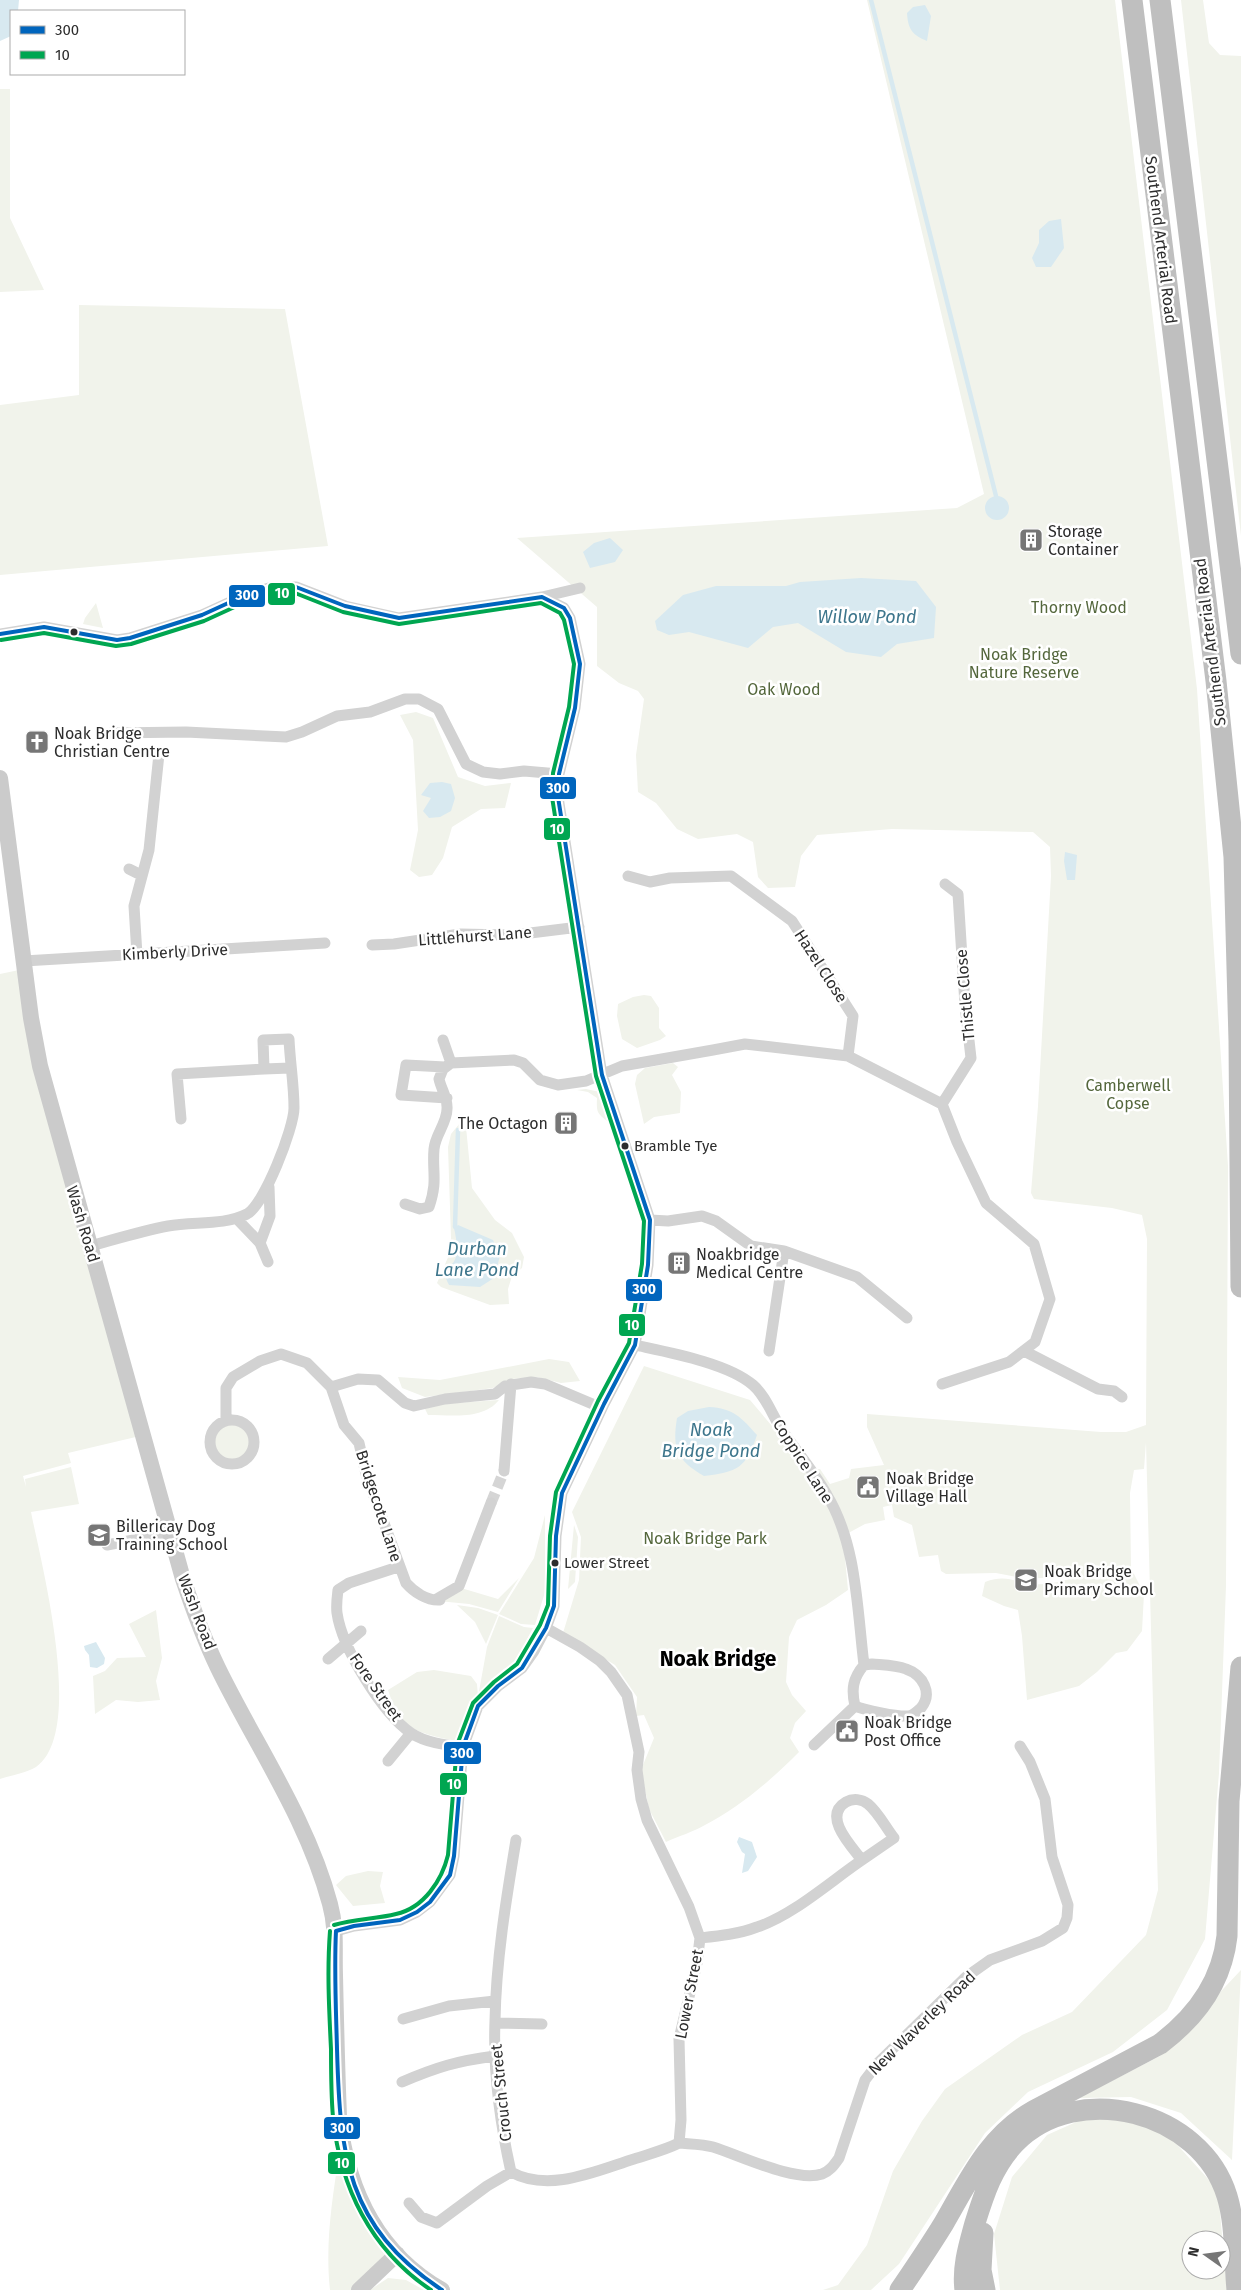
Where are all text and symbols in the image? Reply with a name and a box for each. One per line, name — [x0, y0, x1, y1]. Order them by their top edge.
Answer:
legend — [10, 10, 185, 75]
text: 300 — [55, 21, 79, 39]
text: 10 — [55, 46, 70, 64]
street label: Southend Arterial Road — [1141, 155, 1181, 325]
place label: Storage Container — [1048, 522, 1119, 559]
building icon: Storage Container — [1018, 527, 1044, 553]
street label: Southend Arterial Road — [1190, 557, 1230, 727]
line badge: 10 — [267, 582, 296, 606]
line badge: 300 — [228, 584, 266, 608]
text: 10 — [275, 585, 289, 602]
text: 300 — [234, 587, 259, 604]
park label: Thorny Wood — [1031, 598, 1127, 617]
water label: Willow Pond — [817, 606, 917, 628]
unlabelled marker — [69, 627, 79, 637]
park label: Noak Bridge Nature Reserve — [969, 645, 1079, 682]
park label: Oak Wood — [747, 680, 821, 699]
place label: Noak Bridge Christian Centre — [54, 724, 170, 761]
church icon: Noak Bridge Christian Centre — [24, 729, 50, 755]
line badge: 300 — [539, 776, 577, 800]
text: 300 — [545, 780, 570, 797]
line badge: 10 — [543, 817, 571, 841]
text: 10 — [550, 821, 564, 838]
street label: Littlehurst Lane — [418, 923, 532, 949]
street label: Hazel Close — [790, 926, 852, 1006]
street label: Kimberly Drive — [121, 940, 229, 964]
street label: Thistle Close — [952, 948, 978, 1042]
park label: Camberwell Copse — [1085, 1076, 1171, 1113]
building icon: The Octagon — [553, 1110, 579, 1136]
place label: The Octagon — [458, 1114, 548, 1133]
place label: Bramble Tye — [634, 1137, 717, 1155]
marker: Bramble Tye — [620, 1141, 630, 1151]
street label: Wash Road — [62, 1183, 104, 1265]
water label: Durban Lane Pond — [435, 1238, 520, 1281]
place label: Noakbridge Medical Centre — [696, 1245, 803, 1282]
building icon: Noakbridge Medical Centre — [666, 1250, 692, 1276]
line badge: 300 — [625, 1278, 663, 1302]
text: 300 — [631, 1281, 656, 1298]
line badge: 10 — [618, 1313, 646, 1337]
text: 10 — [625, 1317, 639, 1334]
street label: Coppice Lane — [769, 1415, 837, 1507]
water label: Noak Bridge Pond — [662, 1419, 761, 1462]
street label: Bridgecote Lane — [352, 1448, 406, 1564]
place label: Noak Bridge Village Hall — [886, 1469, 974, 1506]
public building icon: Noak Bridge Village Hall — [855, 1474, 881, 1500]
place label: Billericay Dog Training School — [116, 1517, 228, 1554]
school or university icon: Billericay Dog Training School — [86, 1522, 112, 1548]
park label: Noak Bridge Park — [643, 1529, 768, 1548]
place label: Lower Street — [564, 1554, 650, 1572]
marker: Lower Street — [550, 1558, 560, 1568]
place label: Noak Bridge Primary School — [1044, 1562, 1154, 1599]
school or university icon: Noak Bridge Primary School — [1013, 1567, 1039, 1593]
street label: Wash Road — [174, 1572, 220, 1652]
district label: Noak Bridge — [660, 1646, 777, 1672]
street label: Fore Street — [346, 1649, 406, 1725]
place label: Noak Bridge Post Office — [864, 1713, 952, 1750]
public building icon: Noak Bridge Post Office — [834, 1718, 860, 1744]
line badge: 300 — [443, 1741, 482, 1765]
text: 300 — [449, 1745, 474, 1762]
line badge: 10 — [439, 1772, 468, 1796]
text: 10 — [447, 1776, 461, 1793]
street label: Lower Street — [671, 1947, 707, 2040]
street label: New Waverley Road — [864, 1967, 980, 2079]
street label: Crouch Street — [486, 2043, 516, 2143]
line badge: 300 — [323, 2116, 361, 2140]
text: 300 — [329, 2120, 354, 2137]
line badge: 10 — [327, 2151, 356, 2175]
text: 10 — [335, 2155, 349, 2172]
north arrow — [1181, 2230, 1231, 2280]
text: N — [1184, 2245, 1203, 2259]

